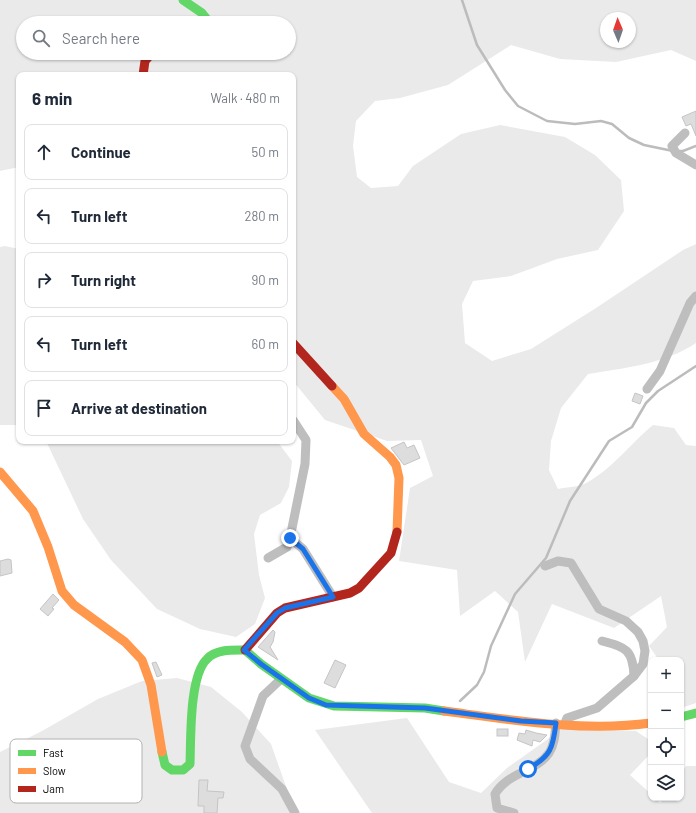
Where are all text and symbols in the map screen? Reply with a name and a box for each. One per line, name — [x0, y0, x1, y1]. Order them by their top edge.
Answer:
north arrow — [600, 12, 636, 48]
search box — [16, 16, 296, 60]
icon: search — [30, 27, 52, 49]
text: Search here — [62, 29, 140, 47]
text: 6 min — [32, 88, 72, 108]
text: Walk · 480 m — [210, 90, 280, 106]
icon: ahead — [33, 141, 55, 163]
text: Continue — [71, 143, 131, 161]
text: 50 m — [252, 144, 279, 160]
icon: left — [33, 205, 55, 227]
text: Turn left — [71, 207, 127, 225]
text: 280 m — [245, 208, 279, 224]
icon: right — [33, 269, 55, 291]
text: Turn right — [71, 271, 136, 289]
text: 90 m — [252, 272, 279, 288]
icon: left — [33, 333, 55, 355]
text: Turn left — [71, 335, 127, 353]
text: 60 m — [252, 336, 279, 352]
icon: arrive — [33, 397, 55, 419]
text: Arrive at destination — [71, 399, 207, 417]
route end — [281, 529, 299, 547]
map controls — [648, 657, 684, 801]
button: + — [648, 657, 684, 693]
button: − — [648, 693, 684, 729]
button: locate — [648, 729, 684, 765]
legend — [10, 739, 142, 803]
text: Fast — [43, 746, 64, 759]
route start — [519, 760, 537, 778]
text: Slow — [43, 764, 66, 777]
button: layers — [648, 765, 684, 801]
text: Jam — [43, 782, 64, 795]

